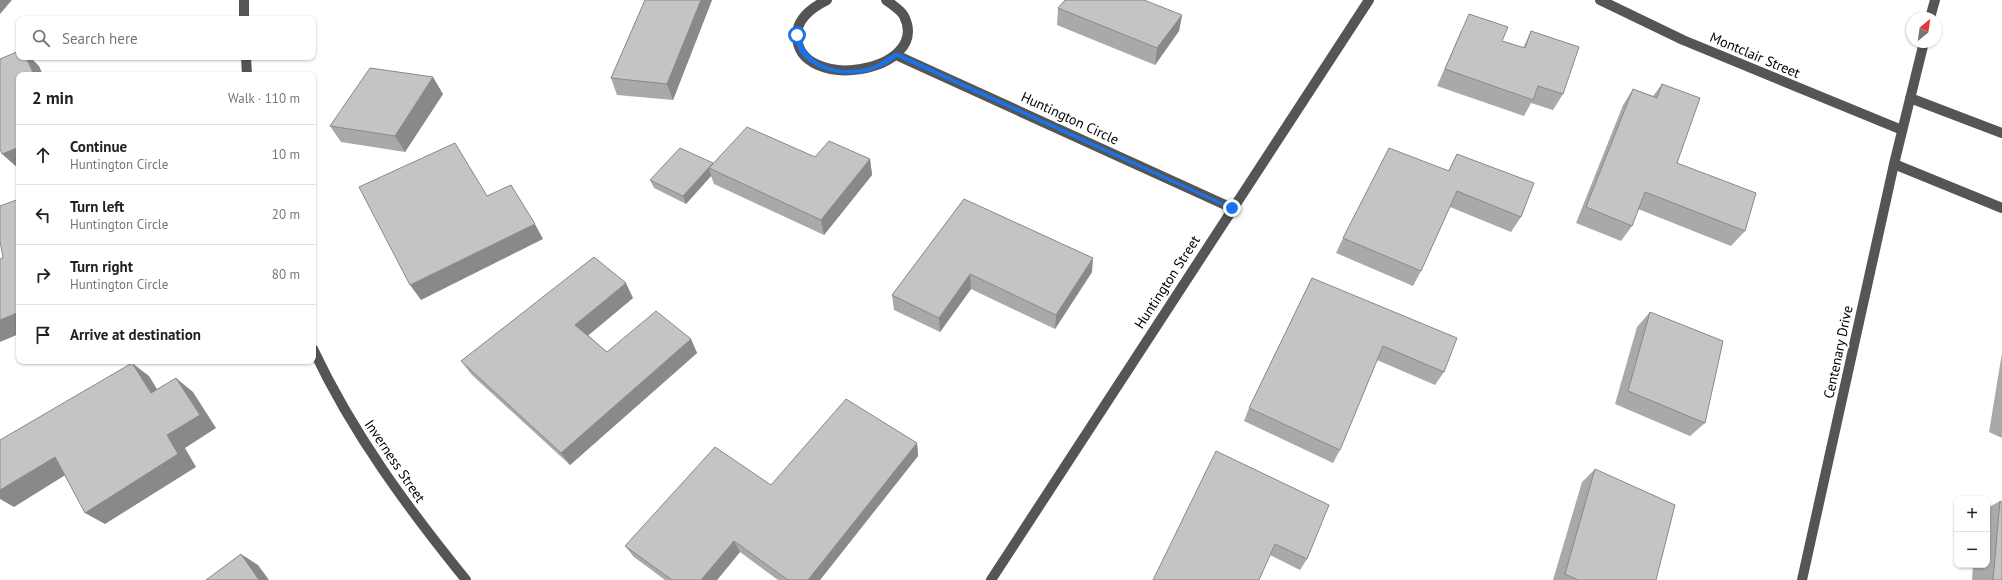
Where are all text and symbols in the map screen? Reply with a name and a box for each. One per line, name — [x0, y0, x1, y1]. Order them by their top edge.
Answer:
north arrow — [1906, 12, 1942, 48]
search box — [16, 16, 316, 60]
route start — [788, 26, 806, 44]
icon: search — [30, 27, 52, 49]
street label: Montclair Street — [1707, 28, 1803, 82]
text: Search here — [62, 29, 138, 48]
text: 2 min — [32, 87, 73, 109]
street label: Huntington Circle — [1018, 87, 1122, 149]
text: Walk · 110 m — [228, 90, 300, 107]
text: Continue — [70, 137, 127, 156]
icon: ahead — [32, 144, 54, 166]
text: 10 m — [272, 146, 300, 163]
text: Huntington Circle — [70, 156, 168, 173]
text: Turn left — [70, 197, 124, 216]
route end — [1223, 199, 1241, 217]
icon: left — [32, 204, 54, 226]
text: 20 m — [272, 206, 300, 223]
text: Huntington Circle — [70, 216, 168, 233]
street label: Huntington Street — [1130, 232, 1204, 332]
text: Turn right — [70, 257, 133, 276]
icon: right — [32, 264, 54, 286]
text: 80 m — [272, 266, 300, 283]
text: Huntington Circle — [70, 276, 168, 293]
street label: Centenary Drive — [1819, 304, 1857, 400]
icon: arrive — [32, 324, 54, 346]
text: Arrive at destination — [70, 325, 201, 344]
street label: Inverness Street — [361, 416, 430, 506]
map controls — [1954, 496, 1990, 568]
button: + — [1954, 496, 1990, 532]
button: − — [1954, 532, 1990, 568]

